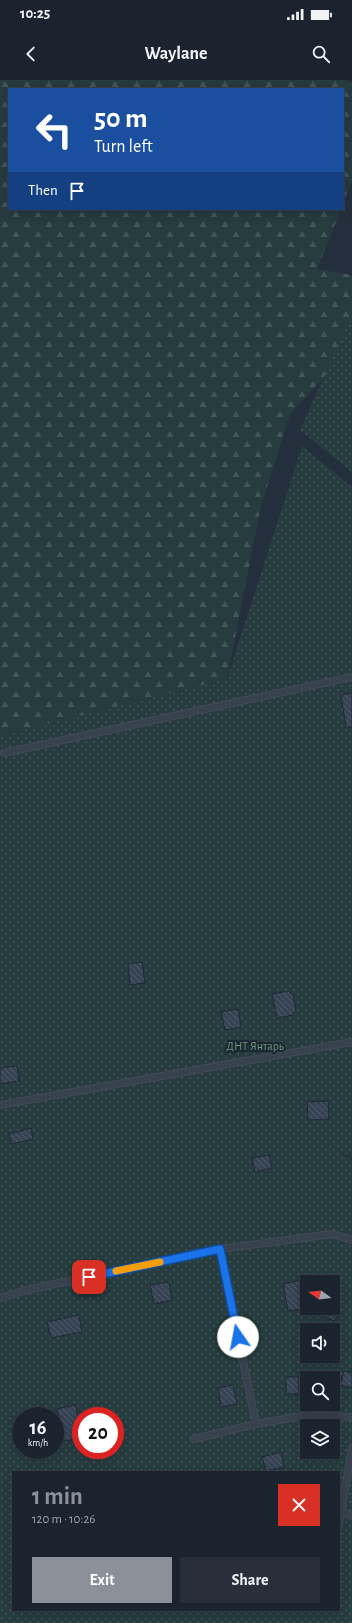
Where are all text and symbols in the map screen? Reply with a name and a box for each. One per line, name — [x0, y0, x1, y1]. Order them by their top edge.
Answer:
text: 10:25 — [20, 6, 50, 21]
icon: back — [20, 43, 42, 65]
icon: search — [310, 43, 332, 65]
text: Waylane — [144, 45, 208, 63]
icon: left — [28, 104, 80, 156]
text: 50 m — [94, 105, 148, 133]
text: Turn left — [94, 138, 153, 156]
icon: arrive — [66, 180, 88, 202]
text: Then — [28, 183, 58, 198]
park label: ДНТ Янтарь — [226, 1040, 284, 1052]
pin — [72, 1260, 106, 1294]
icon: arrive — [78, 1266, 100, 1288]
north arrow — [300, 1275, 340, 1315]
map controls — [300, 1275, 340, 1459]
position arrow — [217, 1316, 259, 1358]
button: sound — [300, 1323, 340, 1363]
button: search — [300, 1371, 340, 1411]
speed limit sign: 20 — [72, 1407, 124, 1459]
text: 16 — [30, 1418, 46, 1438]
button: layers — [300, 1419, 340, 1459]
text: km/h — [28, 1438, 48, 1448]
button: close — [278, 1484, 320, 1526]
text: 1 min — [32, 1485, 83, 1509]
text: 120 m · 10:26 — [32, 1513, 95, 1526]
button: Exit — [32, 1557, 172, 1603]
button: Share — [180, 1557, 320, 1603]

